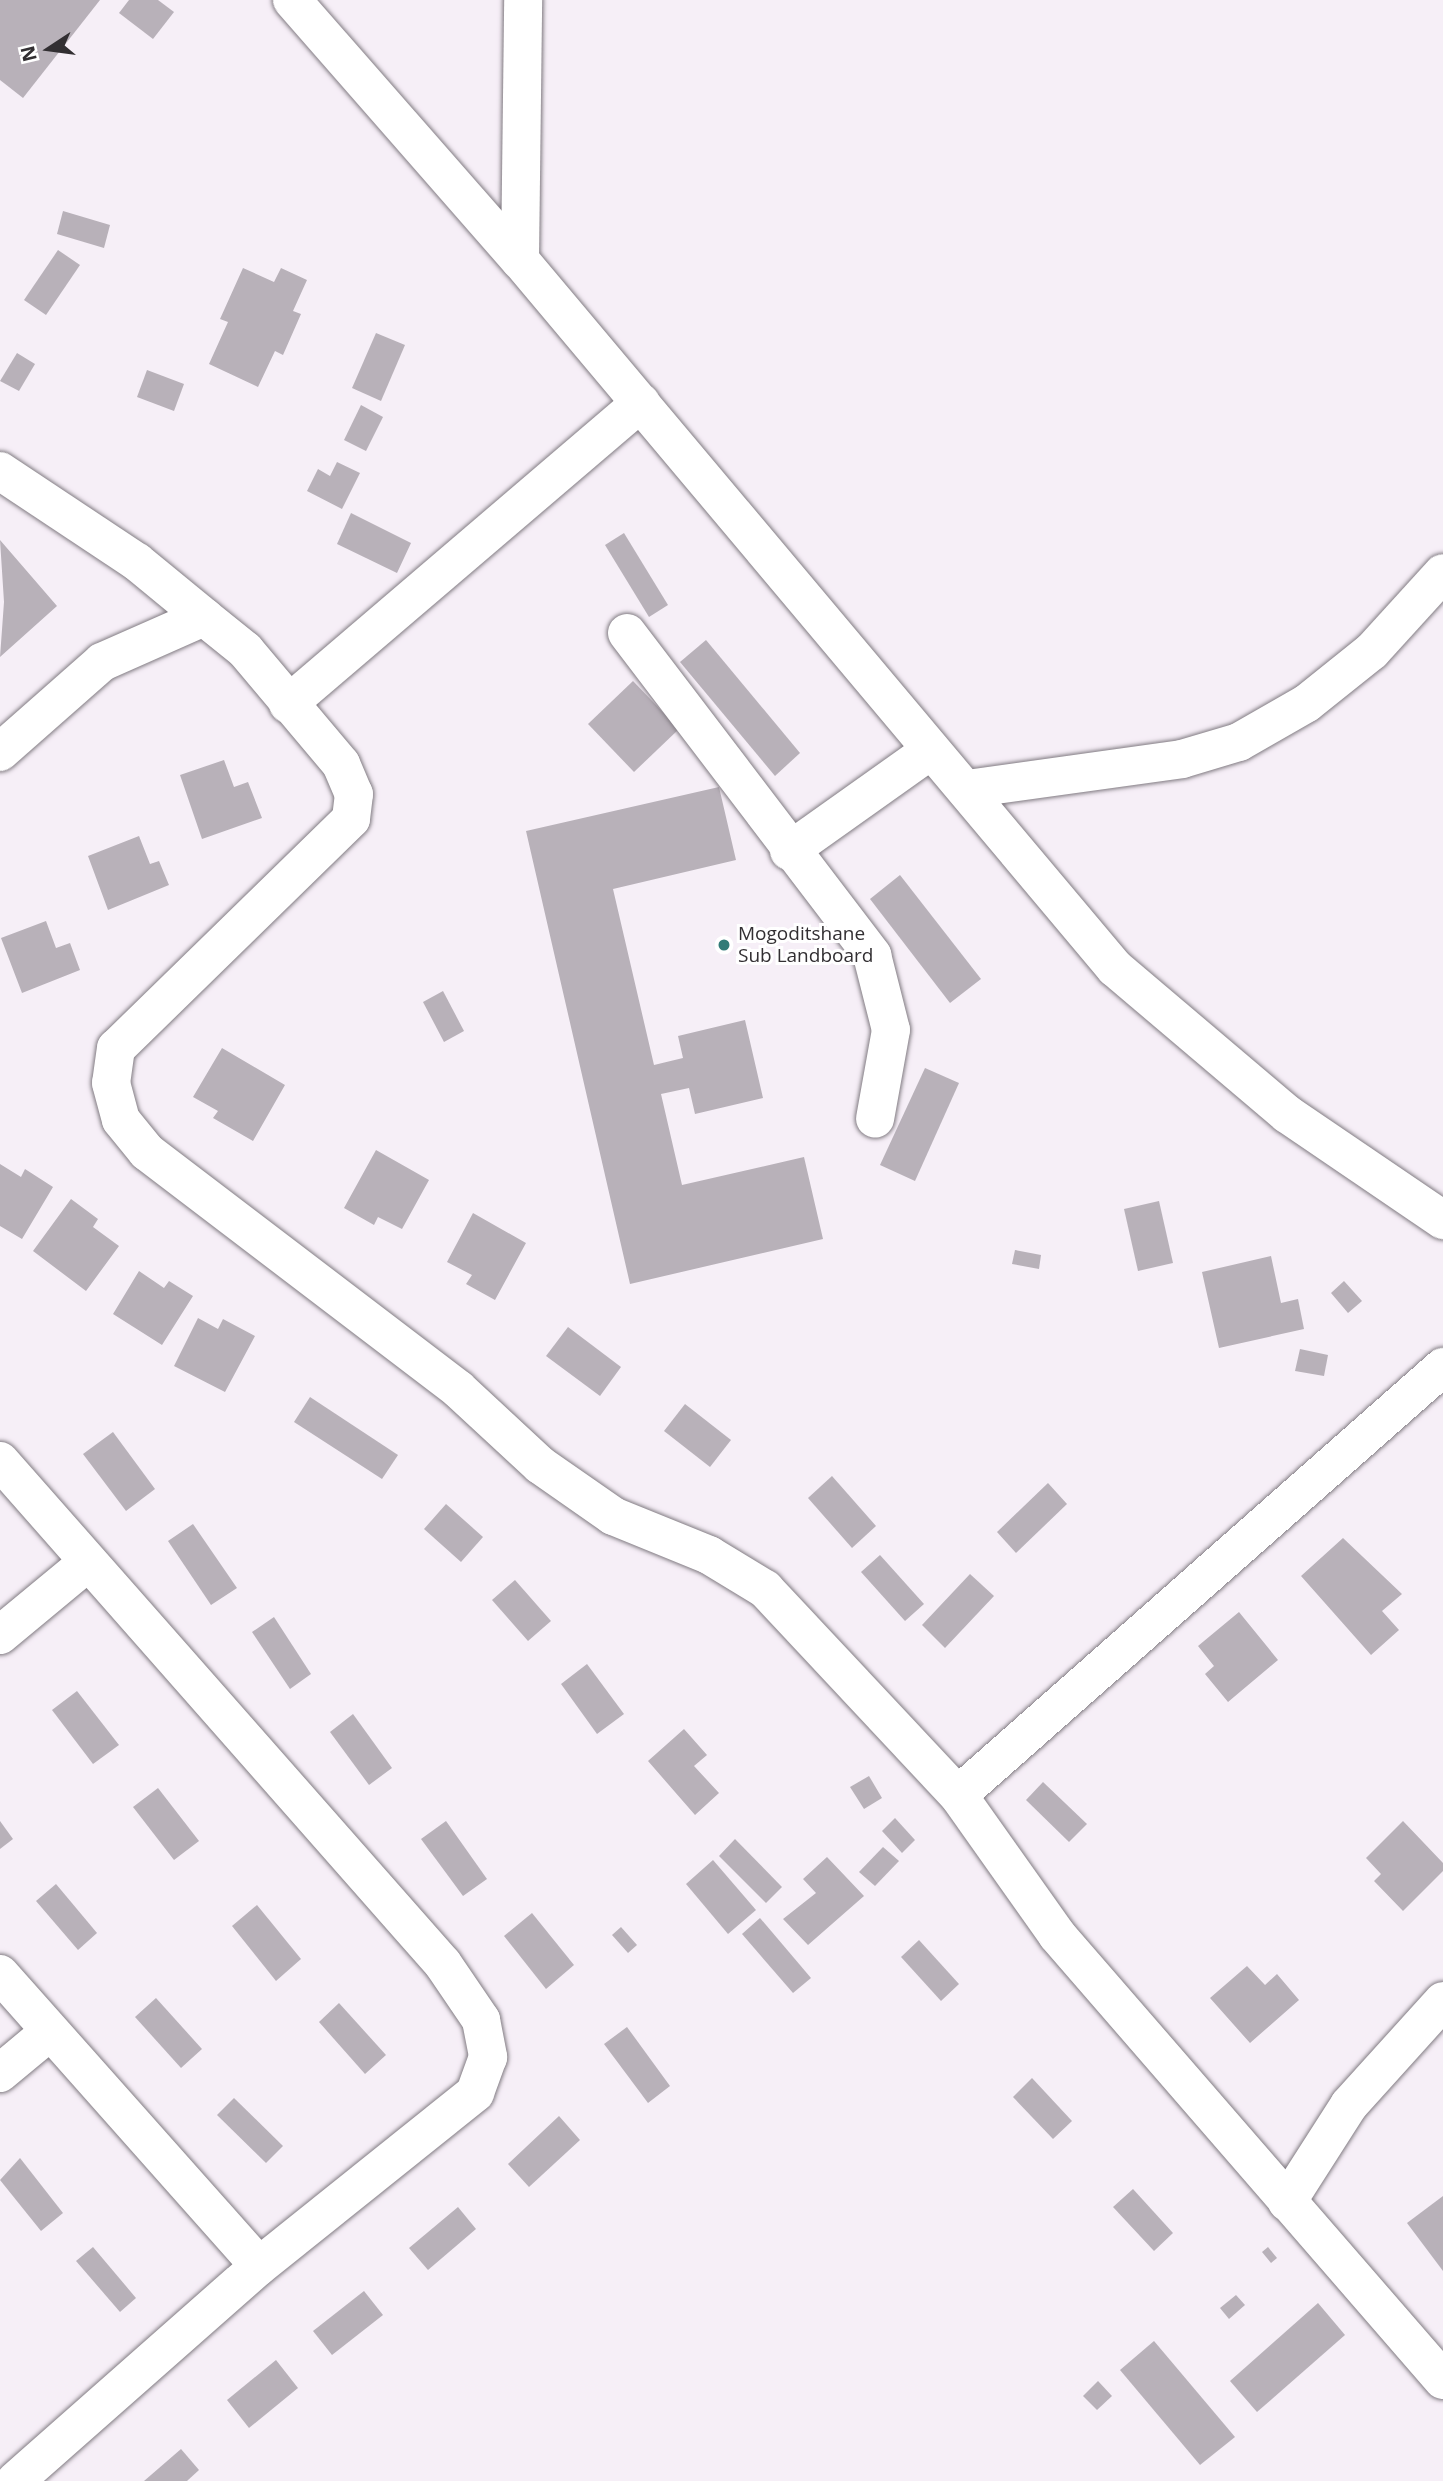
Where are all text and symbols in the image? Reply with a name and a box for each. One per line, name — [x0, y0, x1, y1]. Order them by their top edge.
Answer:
north arrow — [14, 14, 84, 84]
text: N — [14, 43, 43, 64]
place label: Mogoditshane Sub Landboard — [738, 923, 873, 967]
marker: Mogoditshane Sub Landboard — [716, 937, 732, 953]

